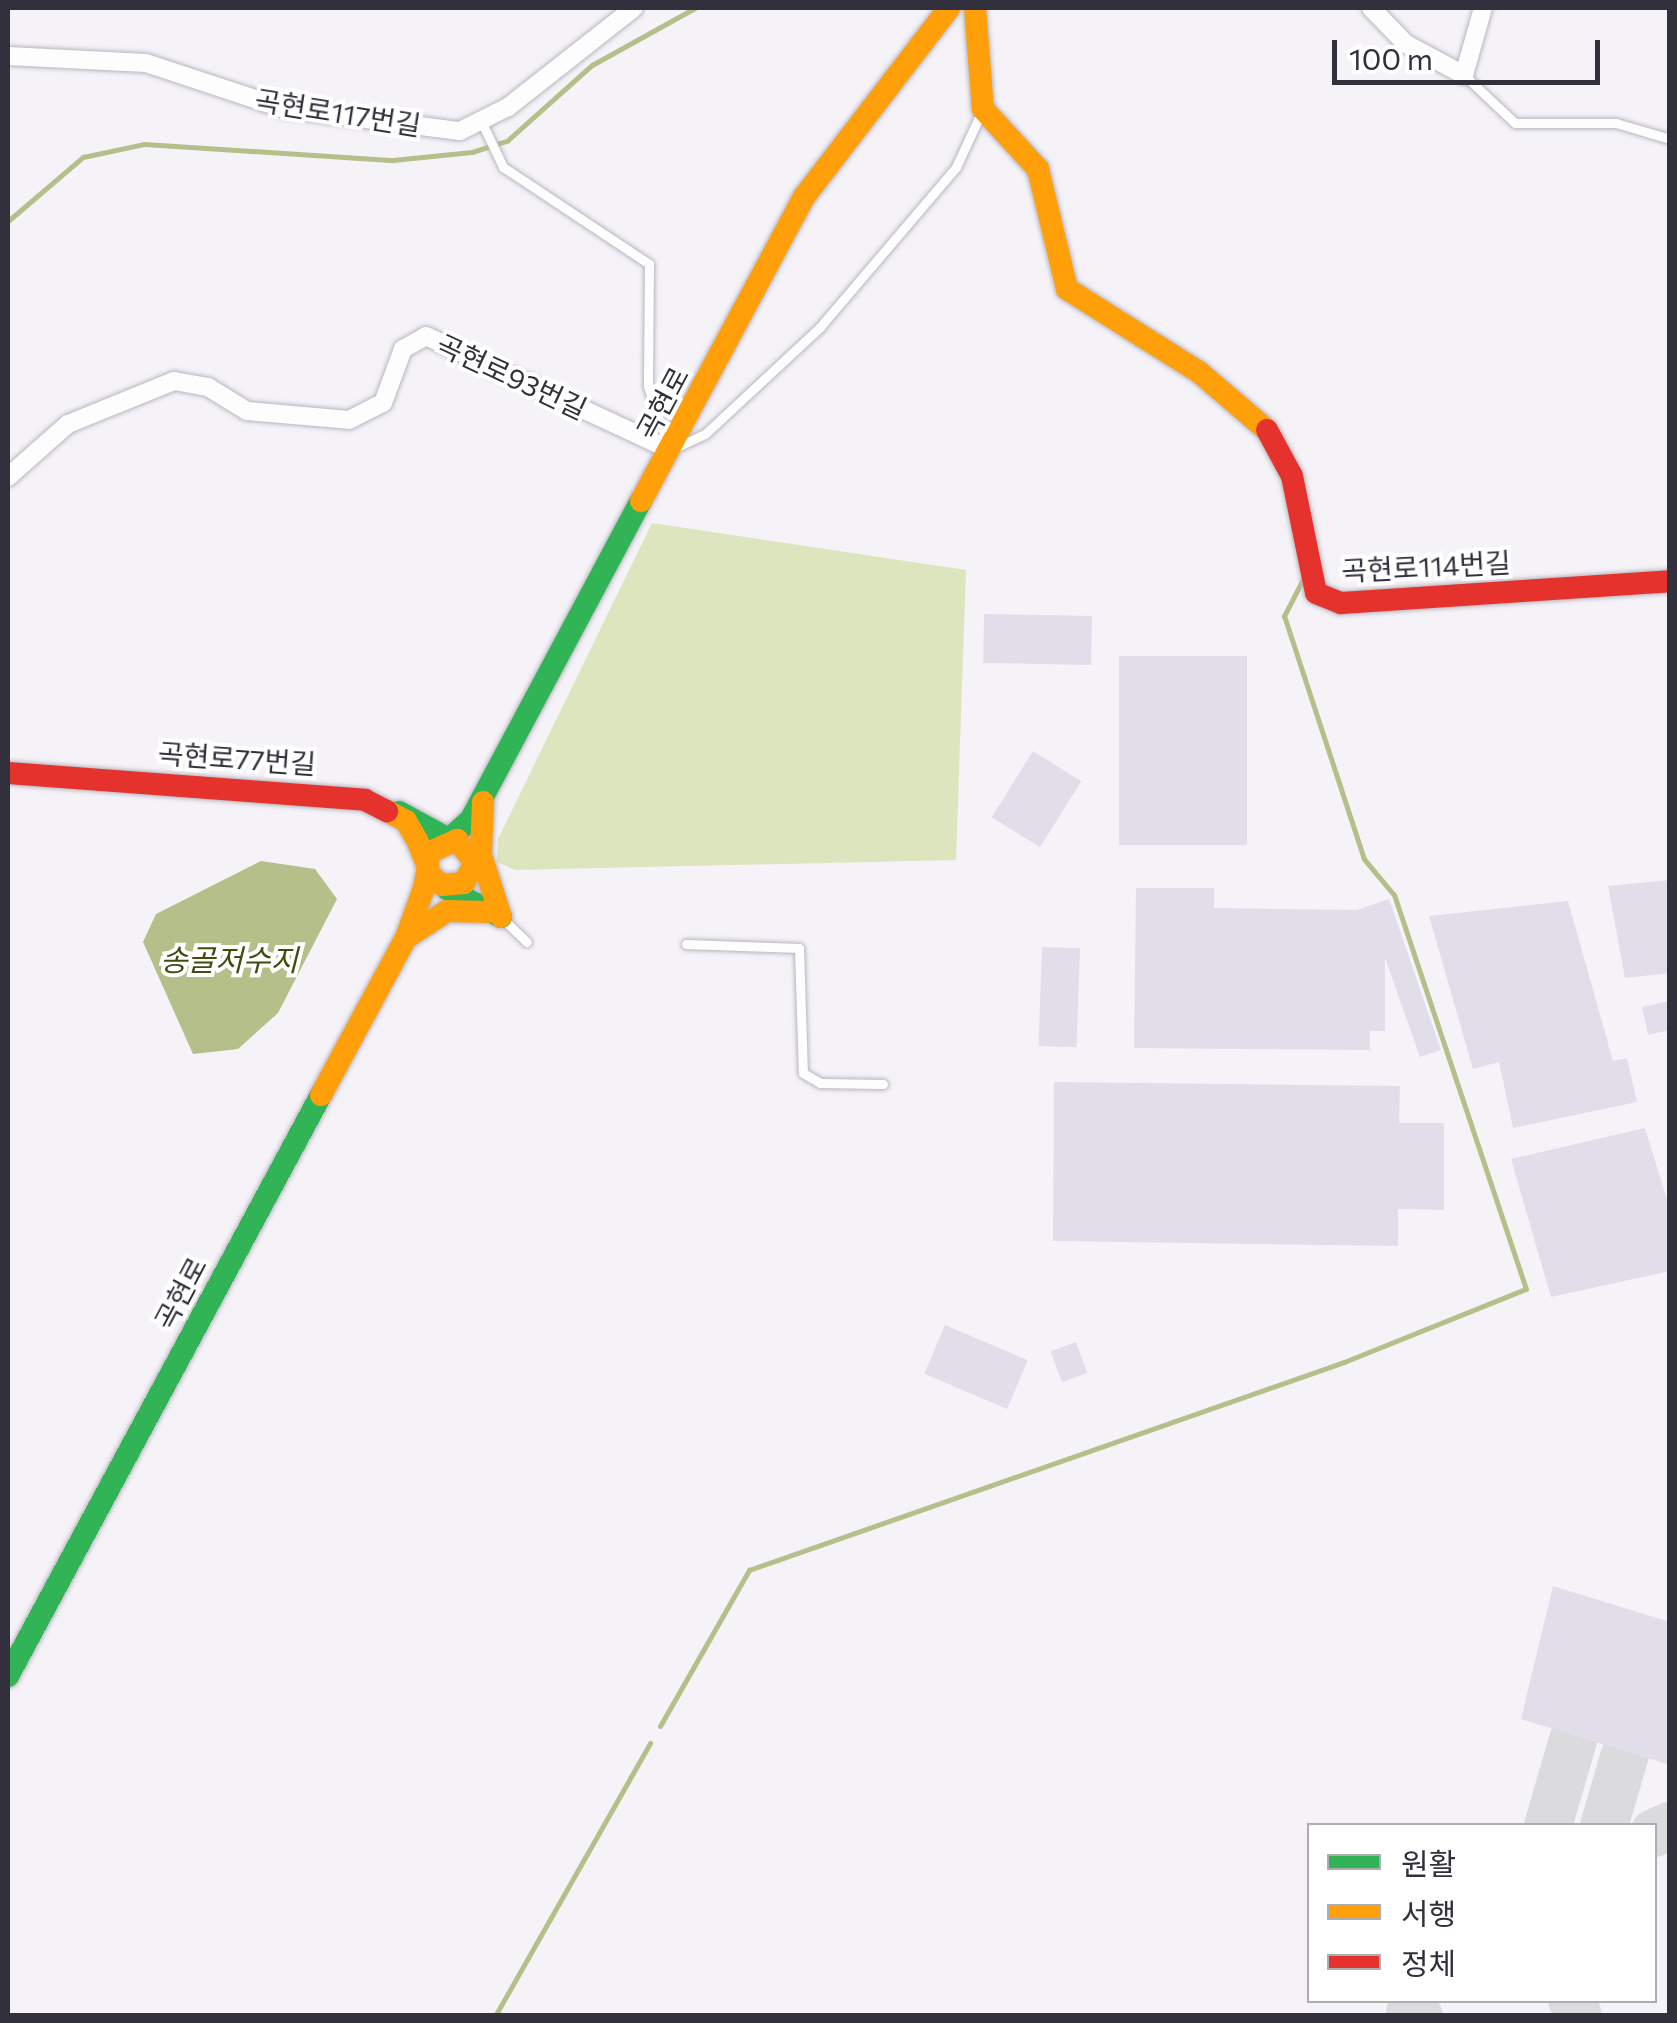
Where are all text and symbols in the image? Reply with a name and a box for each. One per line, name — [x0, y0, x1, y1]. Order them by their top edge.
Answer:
scale bar — [1337, 20, 1604, 82]
text: 100 m — [1349, 39, 1433, 76]
street label: 곡현로117번길 — [253, 82, 423, 142]
street label: 곡현로93번길 — [432, 327, 592, 425]
street label: 곡현로 — [629, 361, 695, 445]
street label: 곡현로114번길 — [1340, 545, 1512, 587]
street label: 곡현로77번길 — [157, 736, 317, 780]
water label: 송골저수지 — [160, 941, 298, 977]
street label: 곡현로 — [147, 1251, 213, 1335]
legend — [1307, 1823, 1657, 2003]
text: 원활 — [1401, 1844, 1456, 1881]
text: 서행 — [1401, 1894, 1456, 1931]
text: 정체 — [1401, 1944, 1456, 1981]

